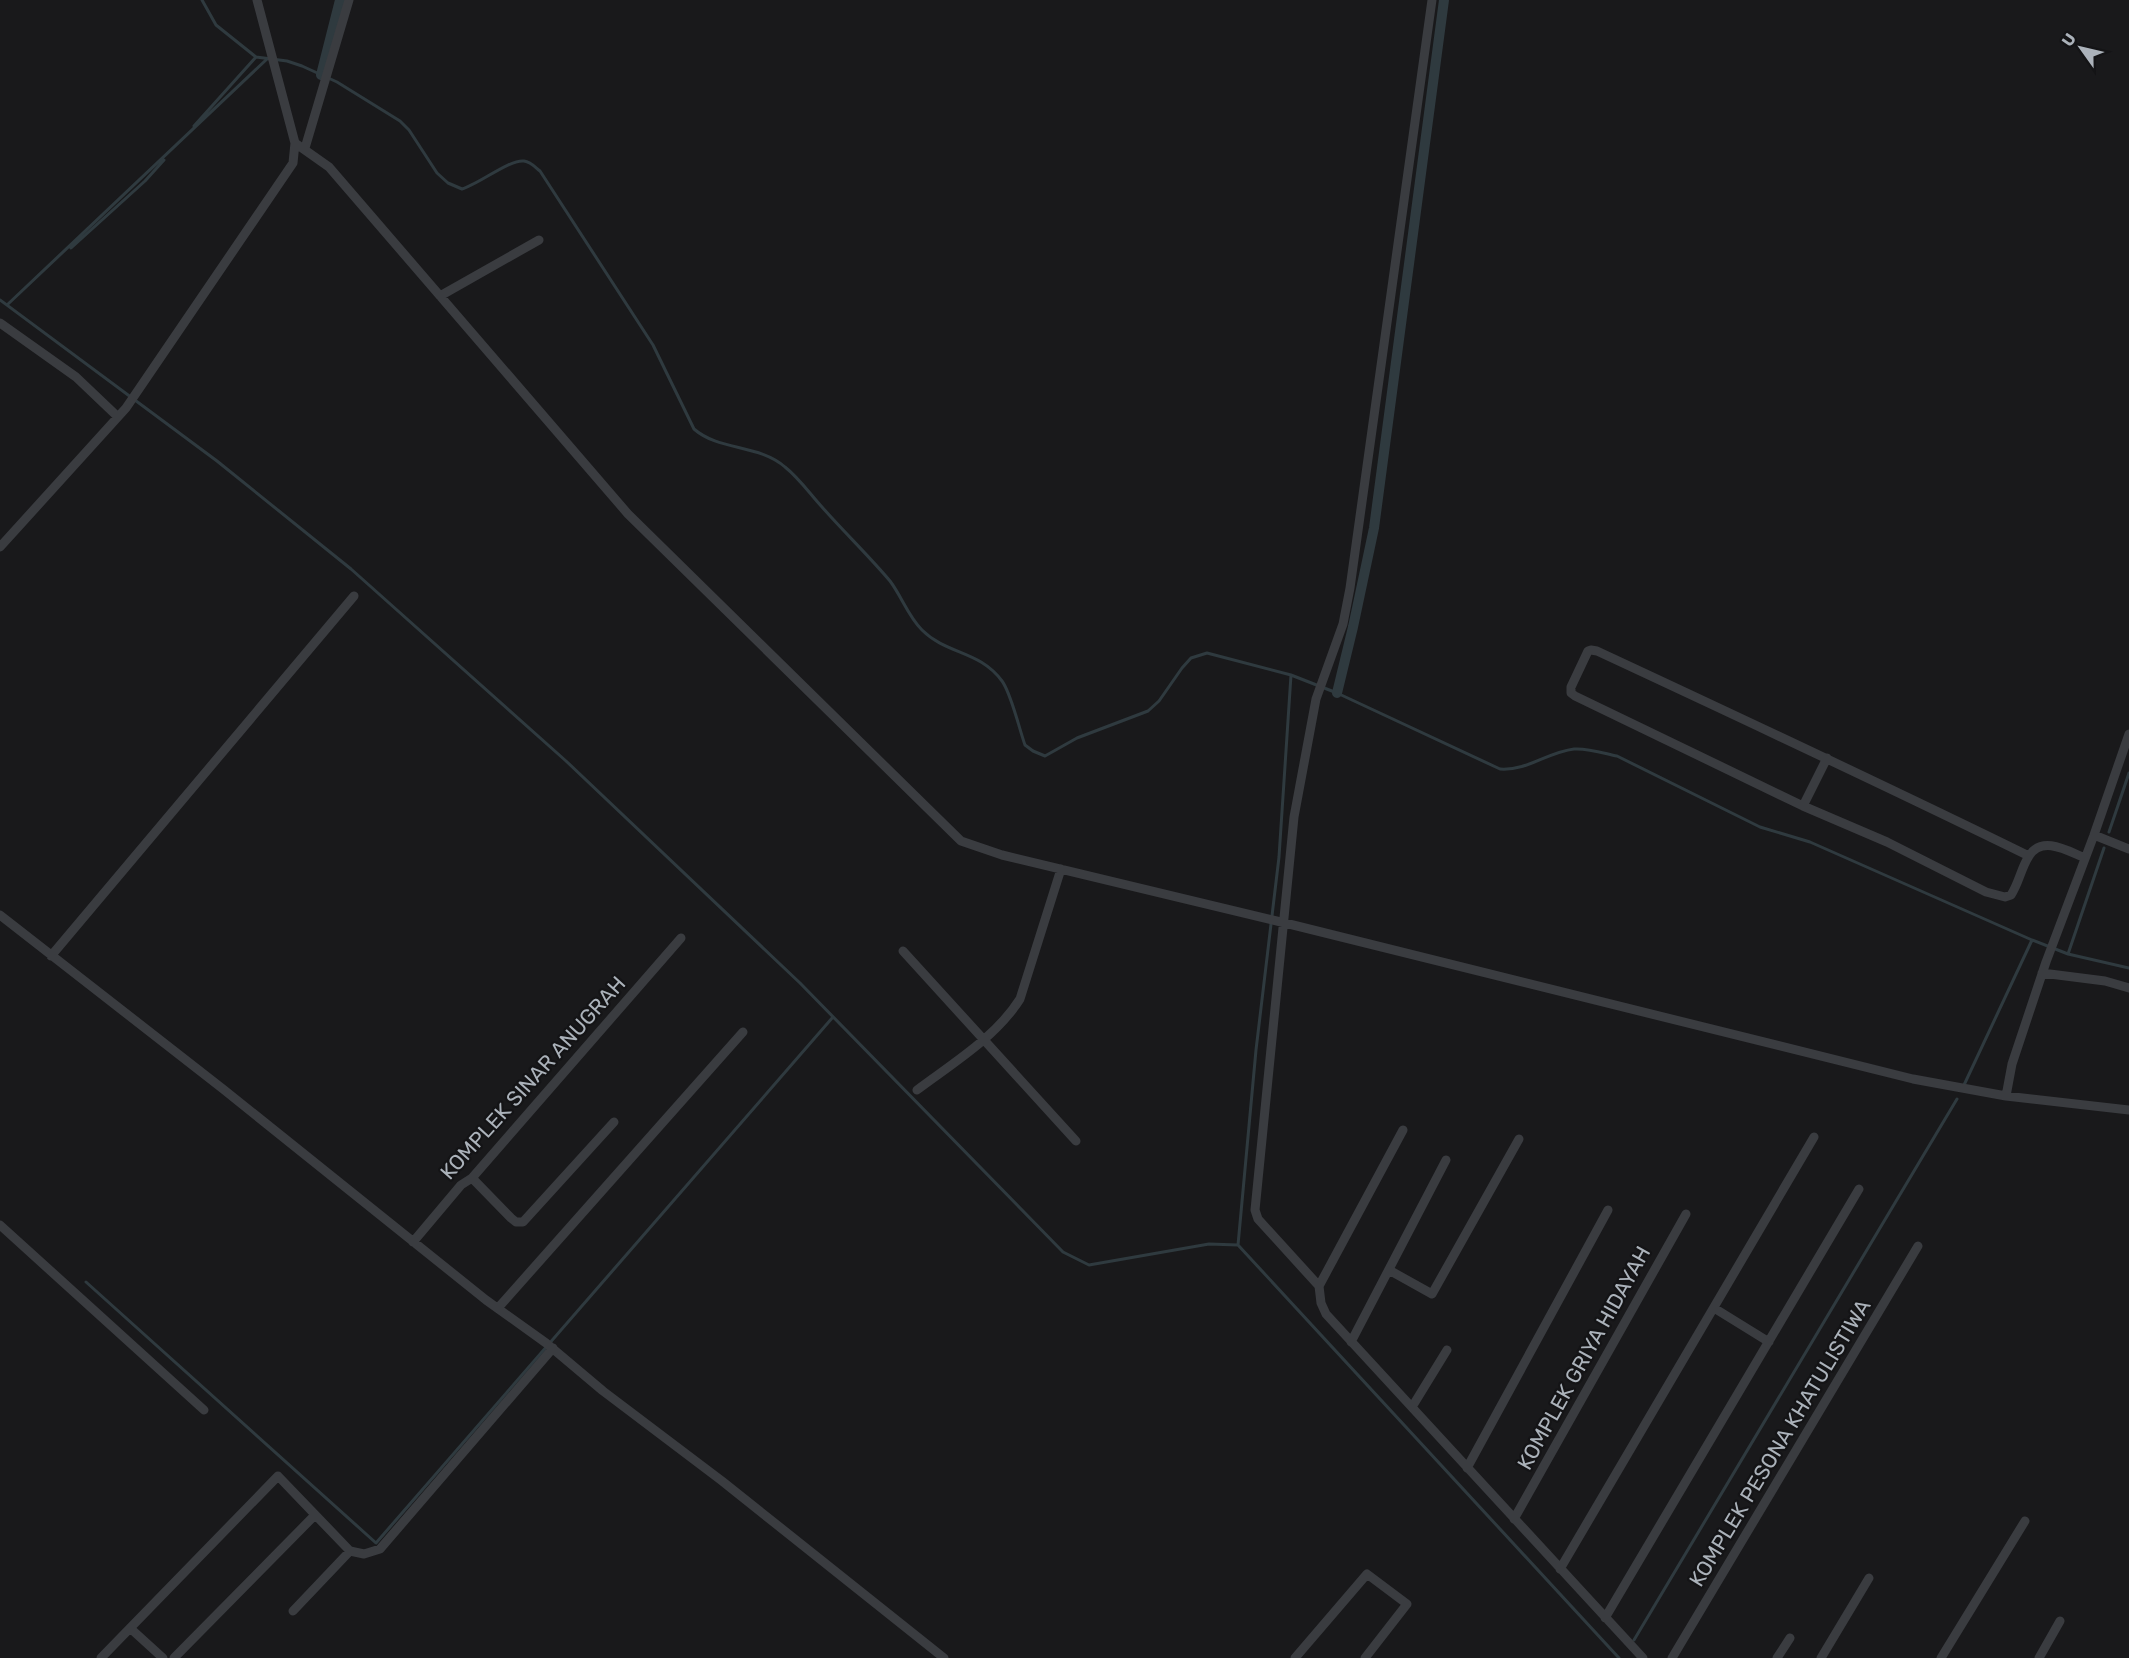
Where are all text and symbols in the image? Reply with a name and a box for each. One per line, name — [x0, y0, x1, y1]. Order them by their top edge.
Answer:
north arrow — [2051, 18, 2111, 78]
text: U — [2058, 30, 2080, 50]
street label: KOMPLEK SINAR ANUGRAH — [435, 971, 630, 1184]
street label: KOMPLEK GRIYA HIDAYAH — [1512, 1242, 1655, 1474]
street label: KOMPLEK PESONA KHATULISTIWA — [1684, 1295, 1875, 1591]

